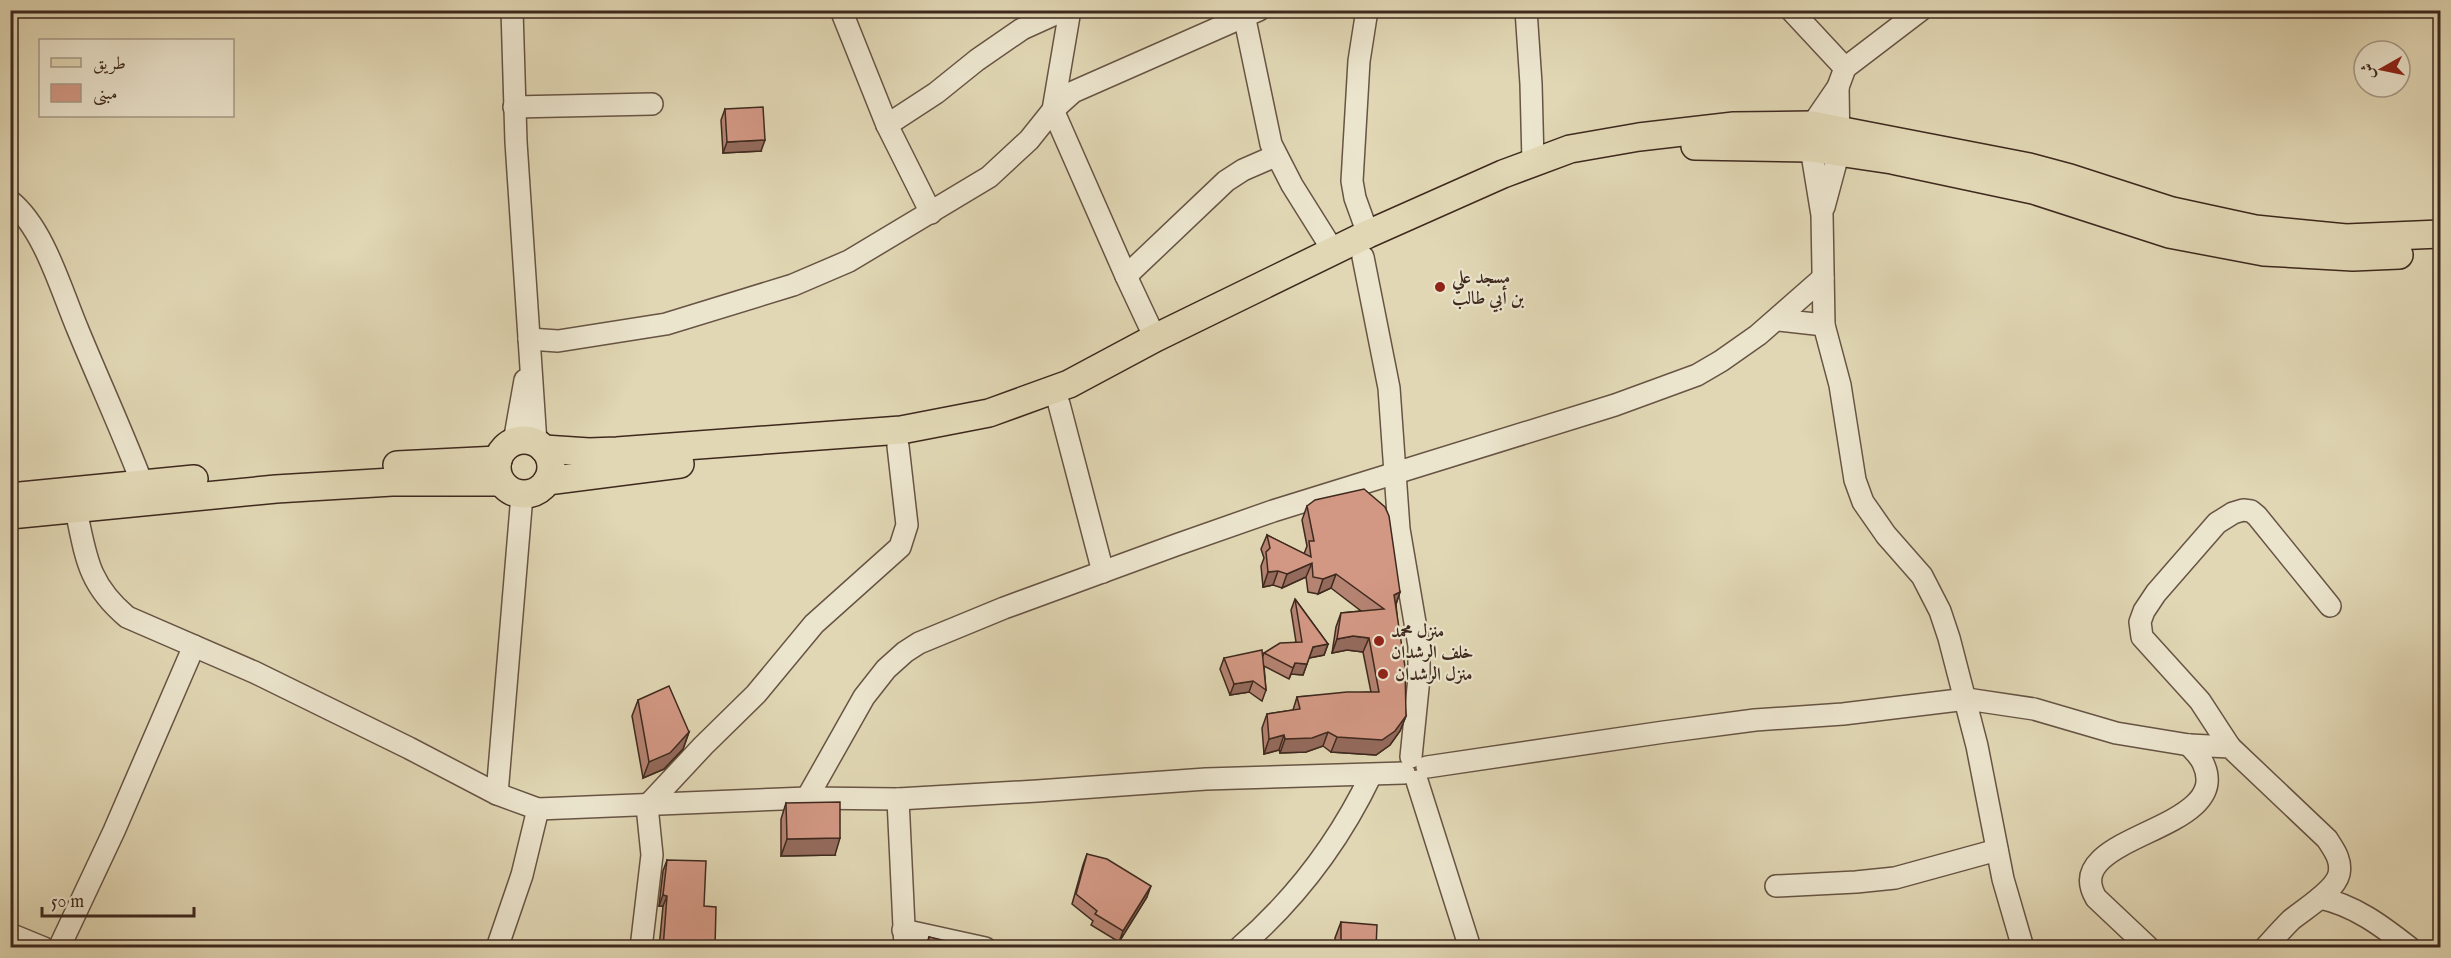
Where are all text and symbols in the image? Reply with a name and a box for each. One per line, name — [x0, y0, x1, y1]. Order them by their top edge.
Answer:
legend — [39, 39, 234, 117]
north arrow — [2352, 39, 2412, 99]
text: طريق — [93, 53, 126, 76]
text: ش — [2358, 62, 2380, 80]
text: مبنى — [93, 83, 118, 106]
place label: مسجد علي بن أبي طالب — [1451, 267, 1525, 313]
marker: مسجد علي بن أبي طالب — [1433, 280, 1447, 294]
place label: منزل محمد خلف الرشدان — [1391, 621, 1474, 665]
marker: منزل محمد خلف الرشدان — [1372, 634, 1386, 648]
place label: منزل الرشدان — [1395, 664, 1473, 687]
marker: منزل الرشدان — [1376, 667, 1390, 681]
scale bar — [42, 880, 194, 918]
text: 50 m — [51, 891, 84, 914]

